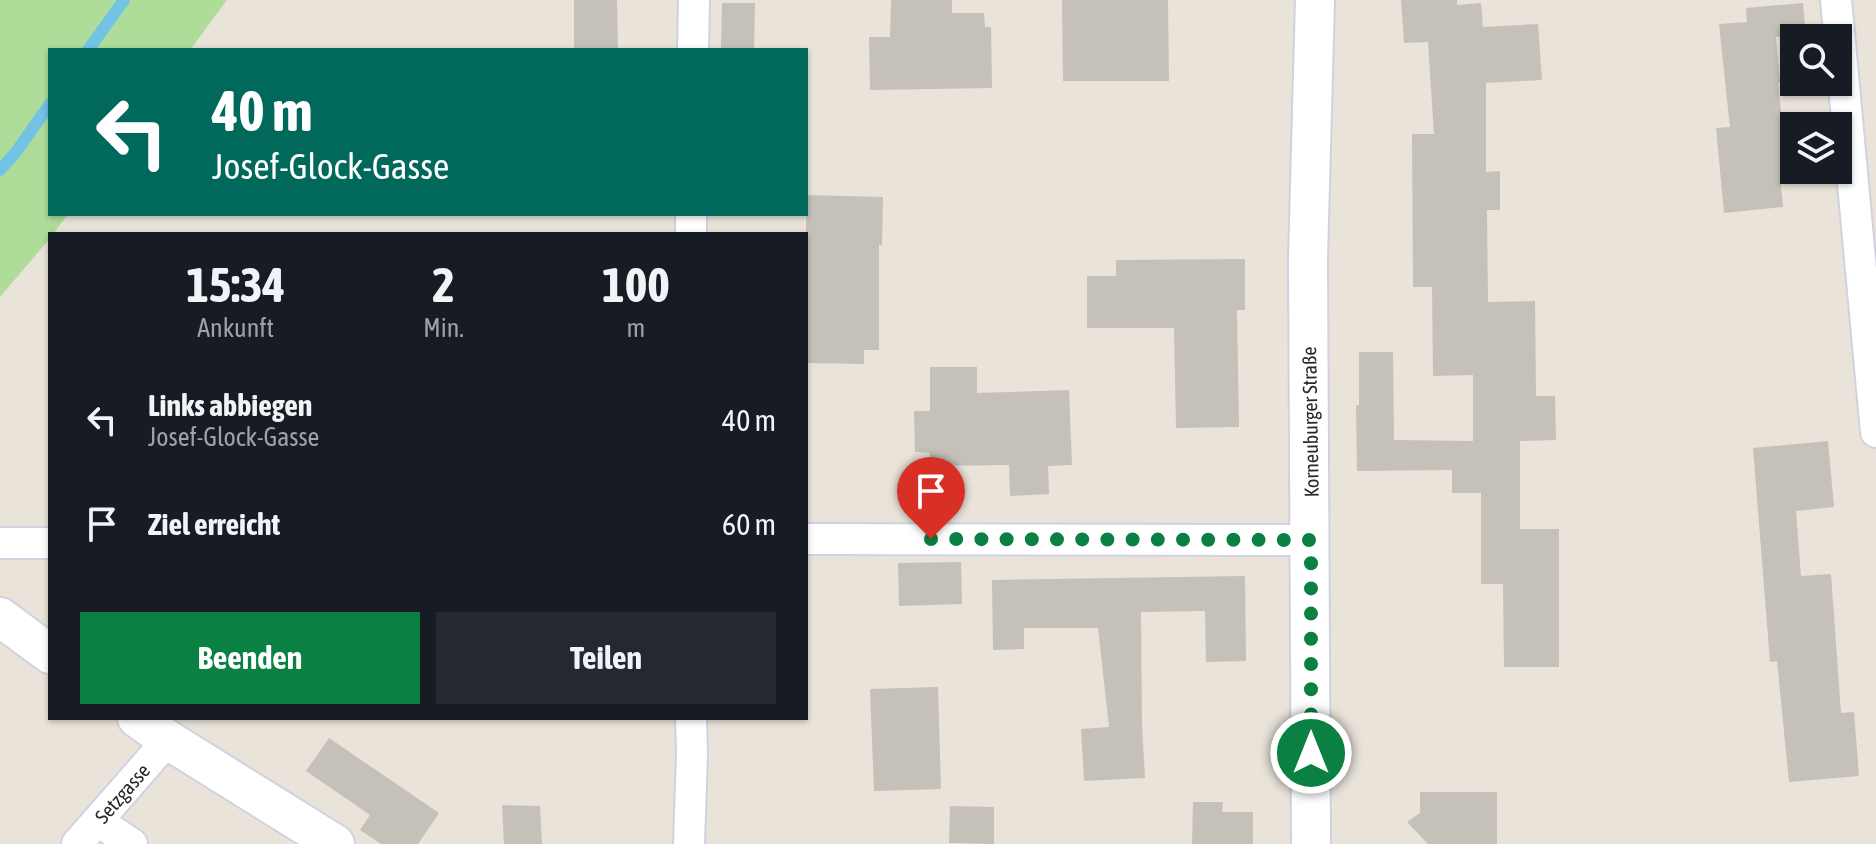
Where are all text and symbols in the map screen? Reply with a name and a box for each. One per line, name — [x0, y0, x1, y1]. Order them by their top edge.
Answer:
map controls — [1780, 24, 1852, 184]
button: search — [1780, 24, 1852, 96]
text: 40 m — [212, 79, 313, 143]
icon: left — [80, 80, 184, 184]
button: layers — [1780, 112, 1852, 184]
text: Josef-Glock-Gasse — [212, 145, 449, 187]
text: 15:34 — [186, 257, 285, 312]
text: 2 — [432, 257, 455, 312]
text: 100 — [602, 257, 670, 312]
text: Ankunft — [197, 313, 274, 343]
text: Min. — [423, 313, 464, 343]
text: m — [627, 313, 645, 343]
street label: Korneuburger Straße — [1297, 346, 1323, 498]
text: Links abbiegen — [148, 388, 312, 422]
icon: left — [80, 398, 124, 442]
text: 40 m — [722, 403, 776, 437]
text: Josef-Glock-Gasse — [148, 422, 319, 452]
pin — [897, 457, 965, 539]
icon: arrive — [909, 469, 953, 513]
icon: arrive — [80, 502, 124, 546]
text: Ziel erreicht — [148, 507, 280, 541]
text: 60 m — [722, 507, 776, 541]
button: Beenden — [80, 612, 420, 704]
button: Teilen — [436, 612, 776, 704]
position arrow — [1269, 711, 1353, 795]
street label: Setzgasse — [90, 758, 154, 827]

